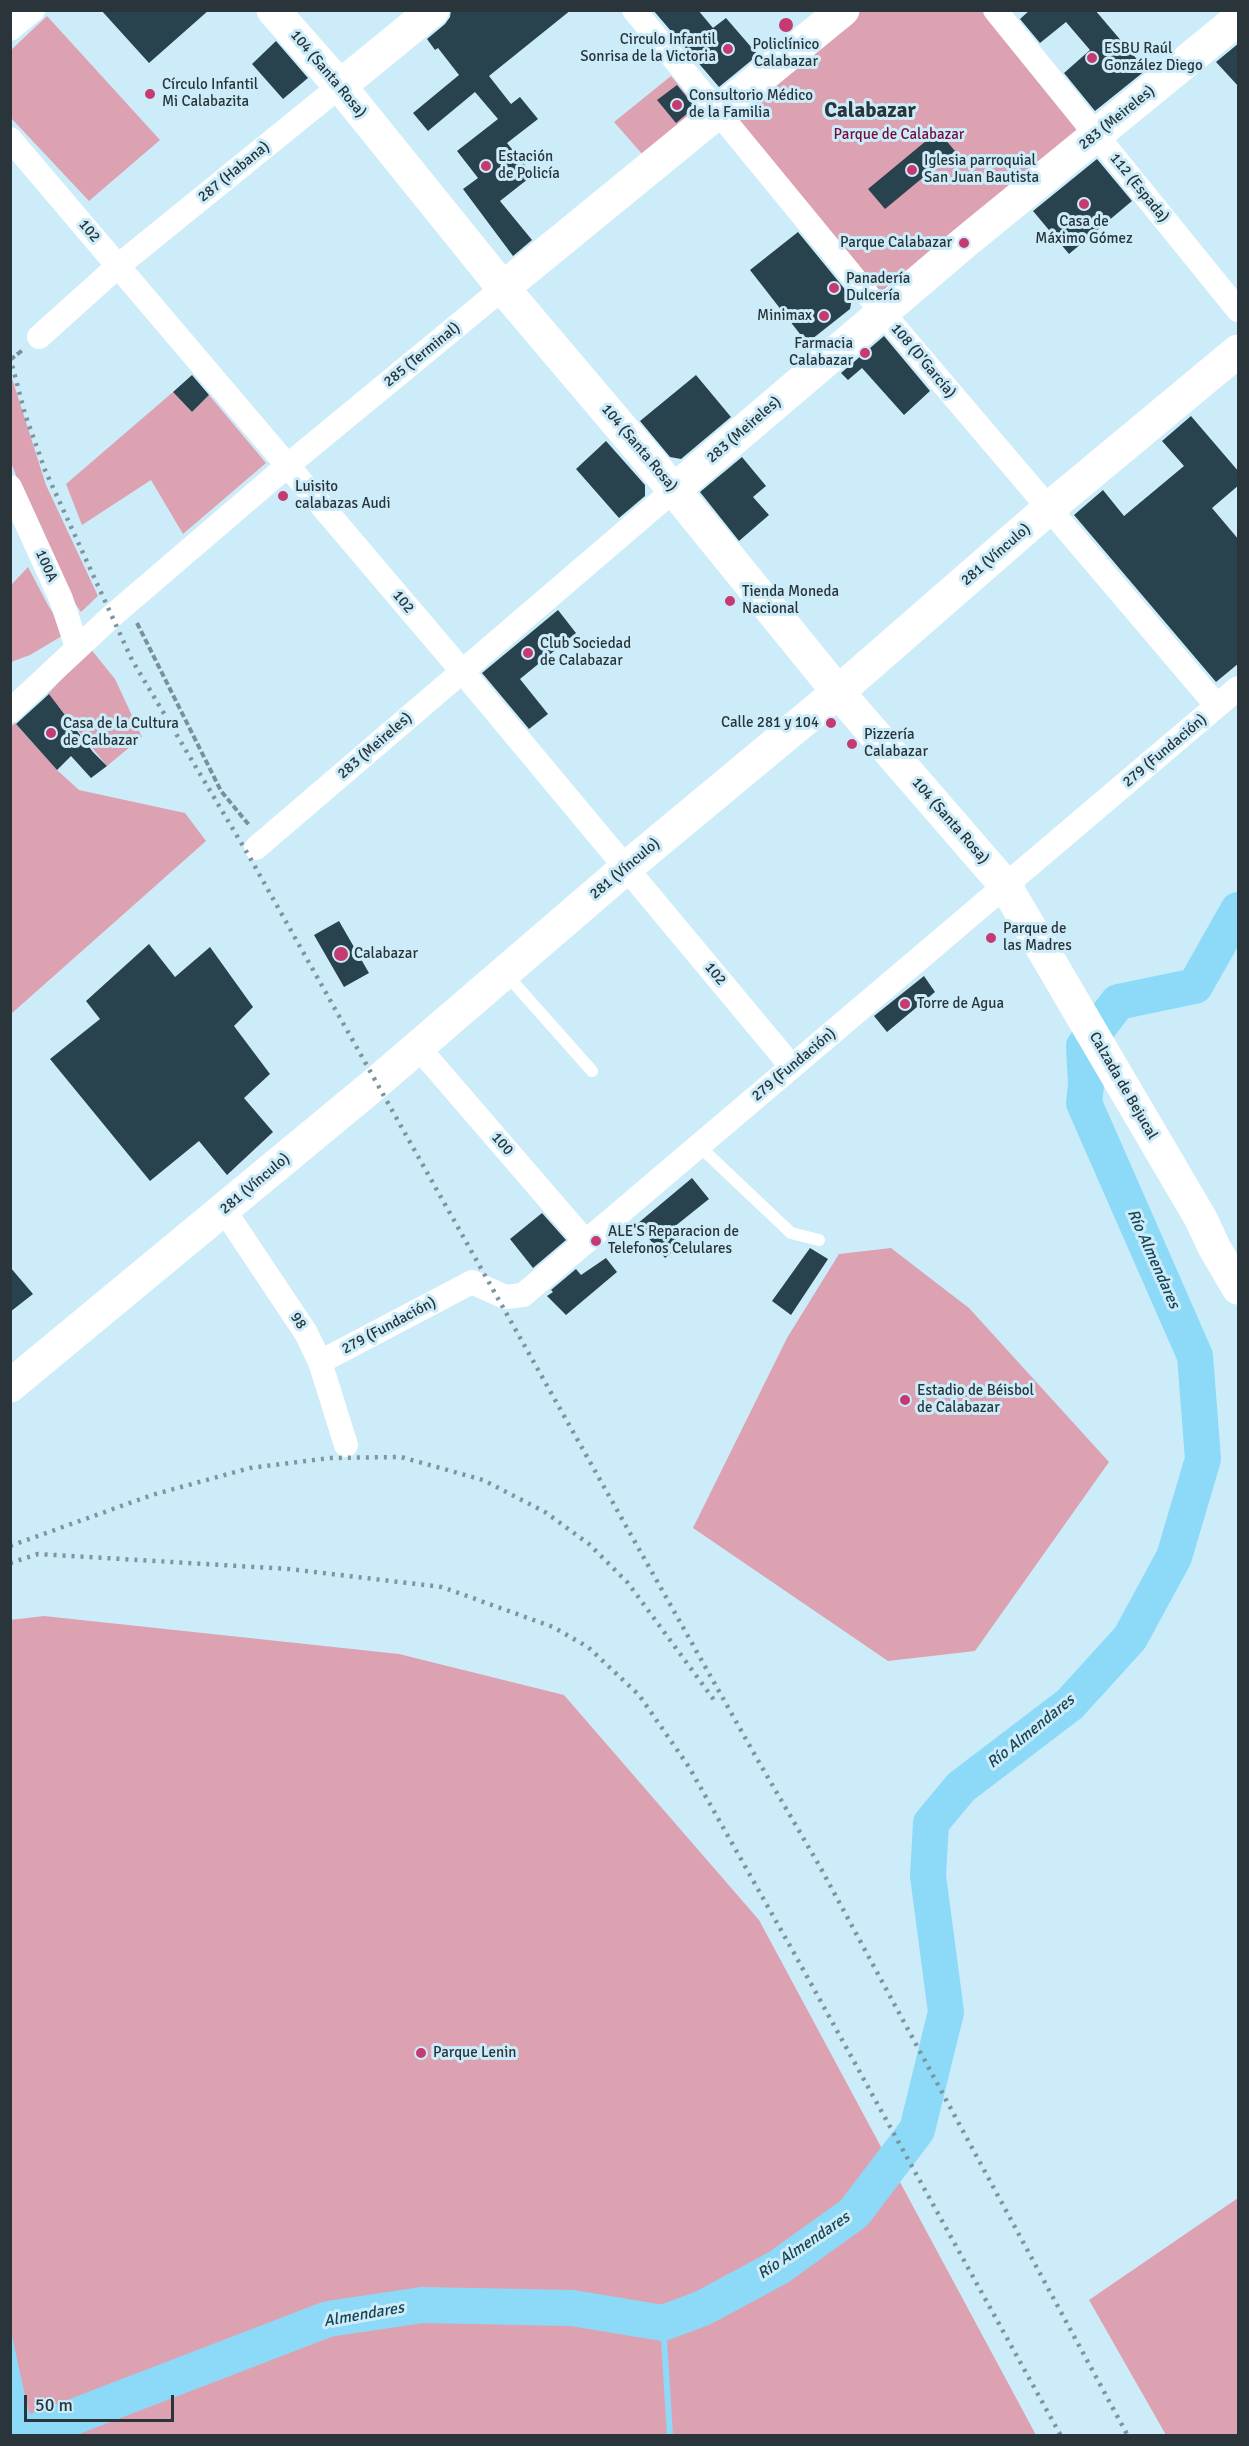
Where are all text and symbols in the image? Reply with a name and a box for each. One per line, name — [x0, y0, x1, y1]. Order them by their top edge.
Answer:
marker: Policlínico Calabazar — [777, 16, 795, 34]
street label: 104 (Santa Rosa) — [286, 27, 370, 121]
place label: Circulo Infantil Sonrisa de la Victoria — [580, 31, 716, 66]
place label: Policlínico Calabazar — [753, 36, 819, 71]
place label: ESBU Raúl González Diego — [1104, 40, 1203, 75]
marker: Circulo Infantil Sonrisa de la Victoria — [721, 42, 735, 56]
marker: ESBU Raúl González Diego — [1085, 51, 1099, 65]
place label: Círculo Infantil Mi Calabazita — [162, 76, 258, 111]
street label: 283 (Meireles) — [1075, 82, 1159, 154]
marker: Círculo Infantil Mi Calabazita — [143, 87, 157, 101]
place label: Consultorio Médico de la Familia — [689, 87, 813, 122]
marker: Consultorio Médico de la Familia — [670, 98, 684, 112]
district label: Calabazar — [824, 98, 916, 124]
park label: Parque de Calabazar — [834, 126, 964, 144]
street label: 287 (Habana) — [195, 138, 273, 206]
place label: Estación de Policía — [498, 148, 560, 183]
street label: 112 (Espada) — [1106, 150, 1172, 226]
place label: Iglesia parroquial San Juan Bautista — [924, 152, 1039, 187]
marker: Estación de Policía — [479, 159, 493, 173]
marker: Iglesia parroquial San Juan Bautista — [905, 163, 919, 177]
marker: Casa de Máximo Gómez — [1077, 197, 1091, 211]
place label: Casa de Máximo Gómez — [1035, 213, 1133, 248]
street label: 102 — [74, 216, 104, 246]
place label: Parque Calabazar — [840, 234, 952, 252]
marker: Parque Calabazar — [957, 236, 971, 250]
place label: Panadería Dulcería — [846, 270, 910, 305]
marker: Panadería Dulcería — [827, 281, 841, 295]
place label: Minimax — [757, 307, 812, 325]
marker: Minimax — [817, 309, 831, 323]
street label: 285 (Terminal) — [380, 319, 464, 391]
street label: 108 (D'García) — [887, 320, 959, 402]
place label: Farmacia Calabazar — [789, 335, 853, 370]
marker: Farmacia Calabazar — [858, 346, 872, 360]
street label: 283 (Meireles) — [703, 393, 785, 467]
street label: 104 (Santa Rosa) — [597, 401, 681, 495]
place label: Luisito calabazas Audi — [295, 478, 391, 513]
marker: Luisito calabazas Audi — [276, 489, 290, 503]
street label: 281 (Vínculo) — [958, 520, 1034, 590]
street label: 100A — [31, 547, 61, 585]
place label: Tienda Moneda Nacional — [742, 583, 839, 618]
street label: 102 — [388, 587, 418, 617]
marker: Tienda Moneda Nacional — [723, 594, 737, 608]
place label: Club Sociedad de Calabazar — [540, 635, 631, 670]
marker: Club Sociedad de Calabazar — [521, 646, 535, 660]
street label: 283 (Meireles) — [334, 709, 416, 783]
street label: 279 (Fundación) — [1119, 711, 1211, 791]
place label: Calle 281 y 104 — [721, 714, 819, 732]
place label: Casa de la Cultura de Calbazar — [63, 715, 179, 750]
marker: Calle 281 y 104 — [824, 716, 838, 730]
marker: Casa de la Cultura de Calbazar — [44, 726, 58, 740]
place label: Pizzería Calabazar — [864, 726, 928, 761]
marker: Pizzería Calabazar — [845, 737, 859, 751]
street label: 104 (Santa Rosa) — [908, 774, 992, 868]
street label: 281 (Vínculo) — [586, 835, 664, 903]
place label: Parque de las Madres — [1003, 920, 1072, 955]
marker: Parque de las Madres — [984, 931, 998, 945]
marker: Calabazar — [332, 945, 350, 963]
place label: Calabazar — [354, 945, 418, 963]
street label: 102 — [700, 959, 730, 989]
place label: Torre de Agua — [917, 995, 1004, 1013]
marker: Torre de Agua — [898, 997, 912, 1011]
street label: 279 (Fundación) — [748, 1025, 840, 1105]
street label: Calzada de Bejucal — [1085, 1029, 1161, 1143]
street label: 100 — [487, 1129, 517, 1159]
street label: 281 (Vínculo) — [216, 1150, 294, 1218]
water label: Río Almendares — [1123, 1206, 1183, 1312]
place label: ALE'S Reparacion de Telefonos Celulares — [608, 1223, 739, 1258]
marker: ALE'S Reparacion de Telefonos Celulares — [589, 1234, 603, 1248]
street label: 279 (Fundación) — [339, 1294, 439, 1358]
street label: 98 — [286, 1309, 310, 1333]
place label: Estadio de Béisbol de Calabazar — [917, 1382, 1034, 1417]
marker: Estadio de Béisbol de Calabazar — [898, 1393, 912, 1407]
water label: Río Almendares — [983, 1691, 1079, 1773]
place label: Parque Lenin — [433, 2044, 516, 2062]
marker: Parque Lenin — [414, 2046, 428, 2060]
water label: Río Almendares — [754, 2208, 854, 2284]
water label: Almendares — [322, 2299, 406, 2331]
scale bar — [27, 2383, 177, 2421]
text: 50 m — [35, 2394, 73, 2416]

